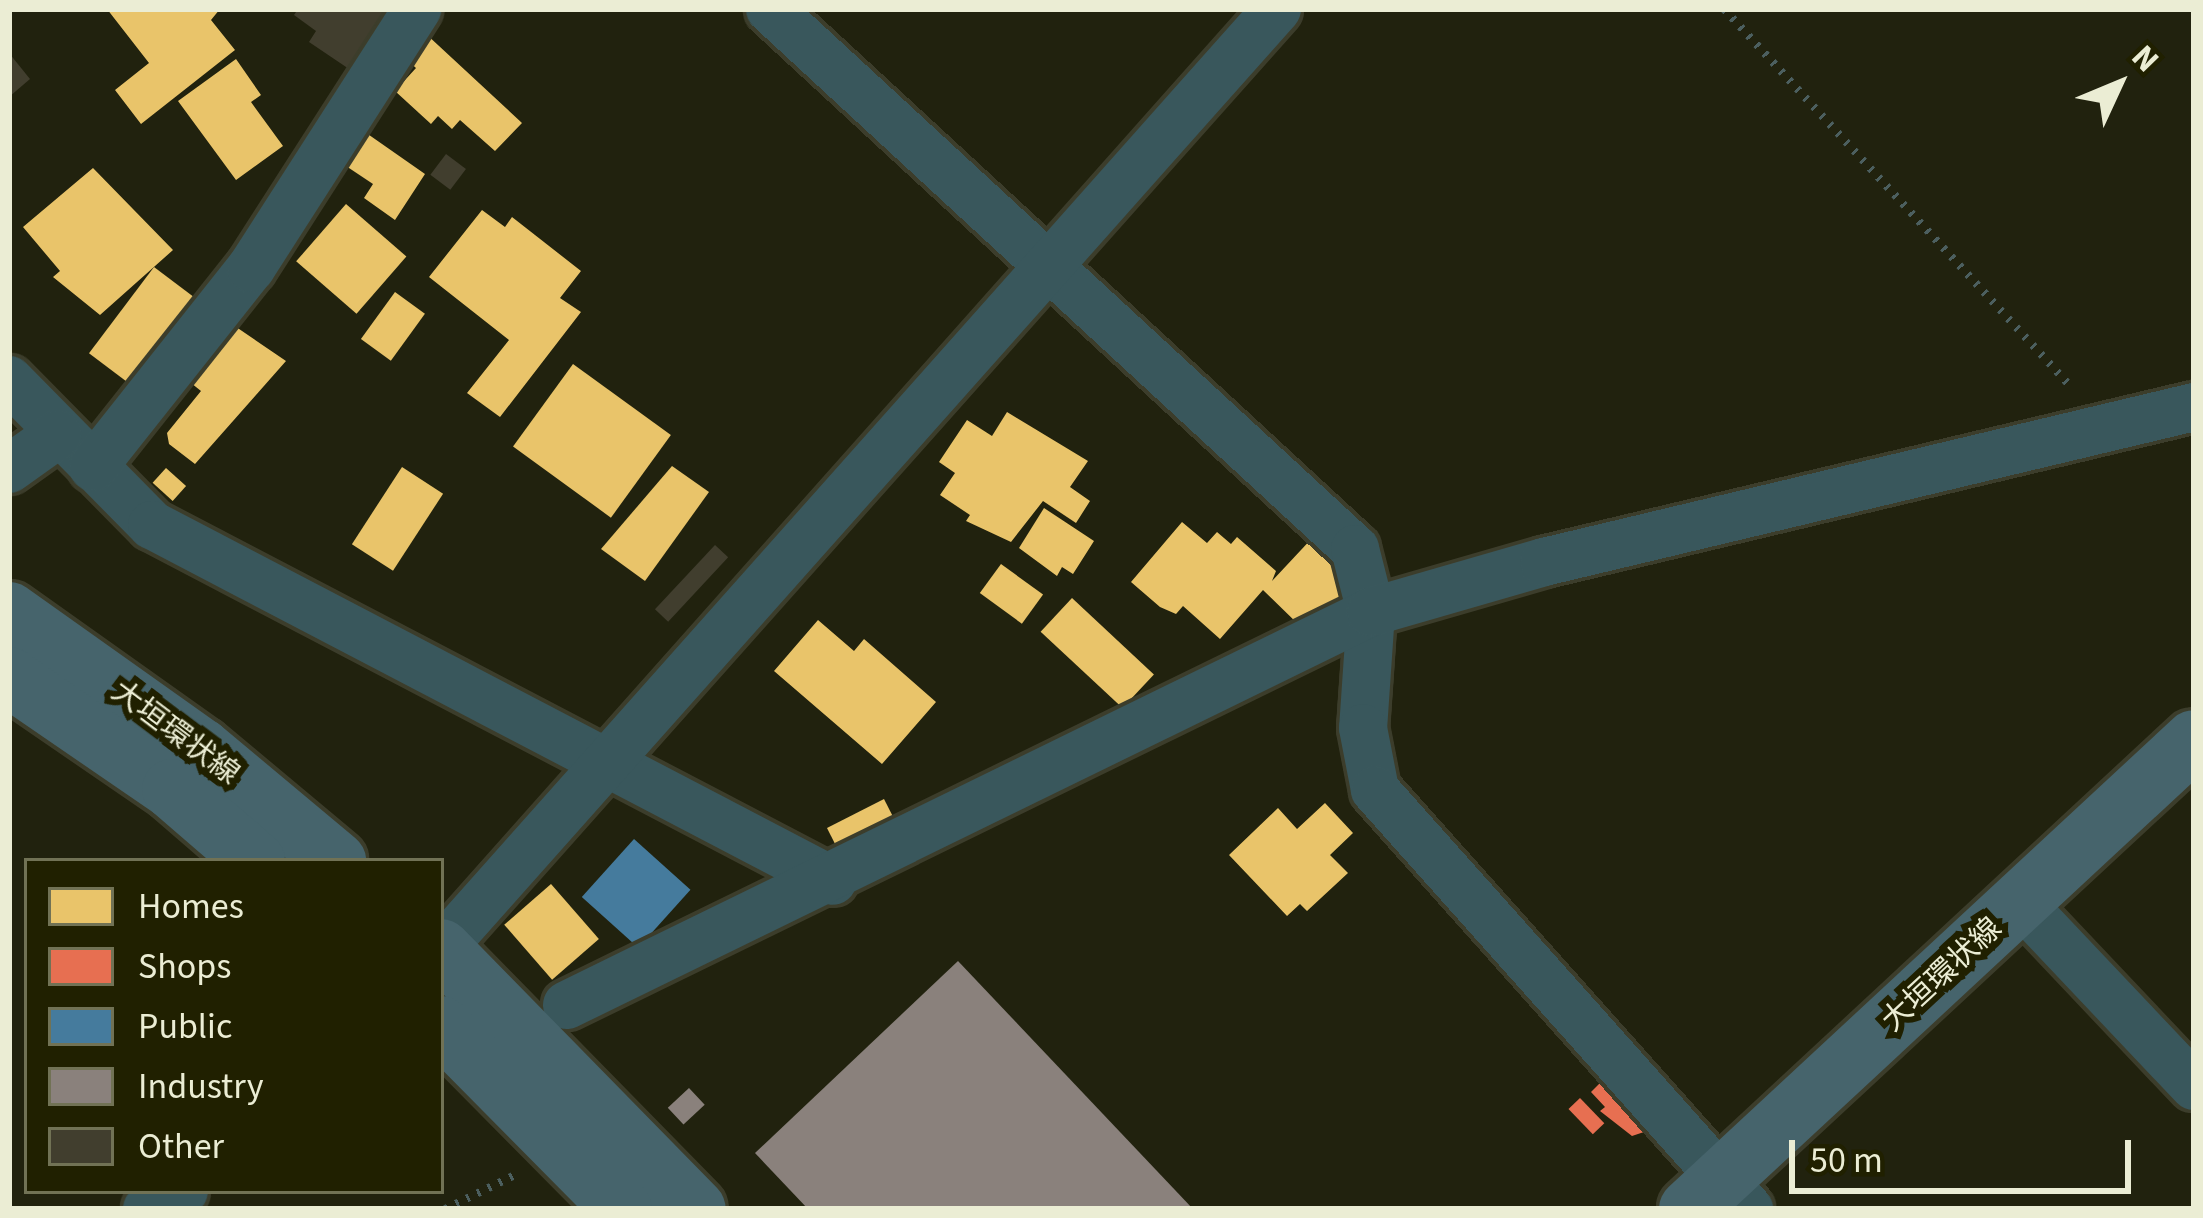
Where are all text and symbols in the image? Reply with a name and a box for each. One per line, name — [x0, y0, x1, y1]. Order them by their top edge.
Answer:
north arrow — [2059, 24, 2179, 144]
text: N — [2121, 34, 2170, 83]
street label: 大垣環状線 — [104, 673, 246, 793]
legend — [24, 858, 444, 1194]
text: Homes — [138, 881, 244, 932]
street label: 大垣環状線 — [1875, 911, 2009, 1039]
text: Shops — [138, 941, 231, 992]
text: Public — [138, 1001, 232, 1052]
text: Industry — [138, 1061, 263, 1112]
scale bar — [1795, 1116, 2137, 1190]
text: Other — [138, 1121, 224, 1172]
text: 50 m — [1810, 1135, 1883, 1186]

